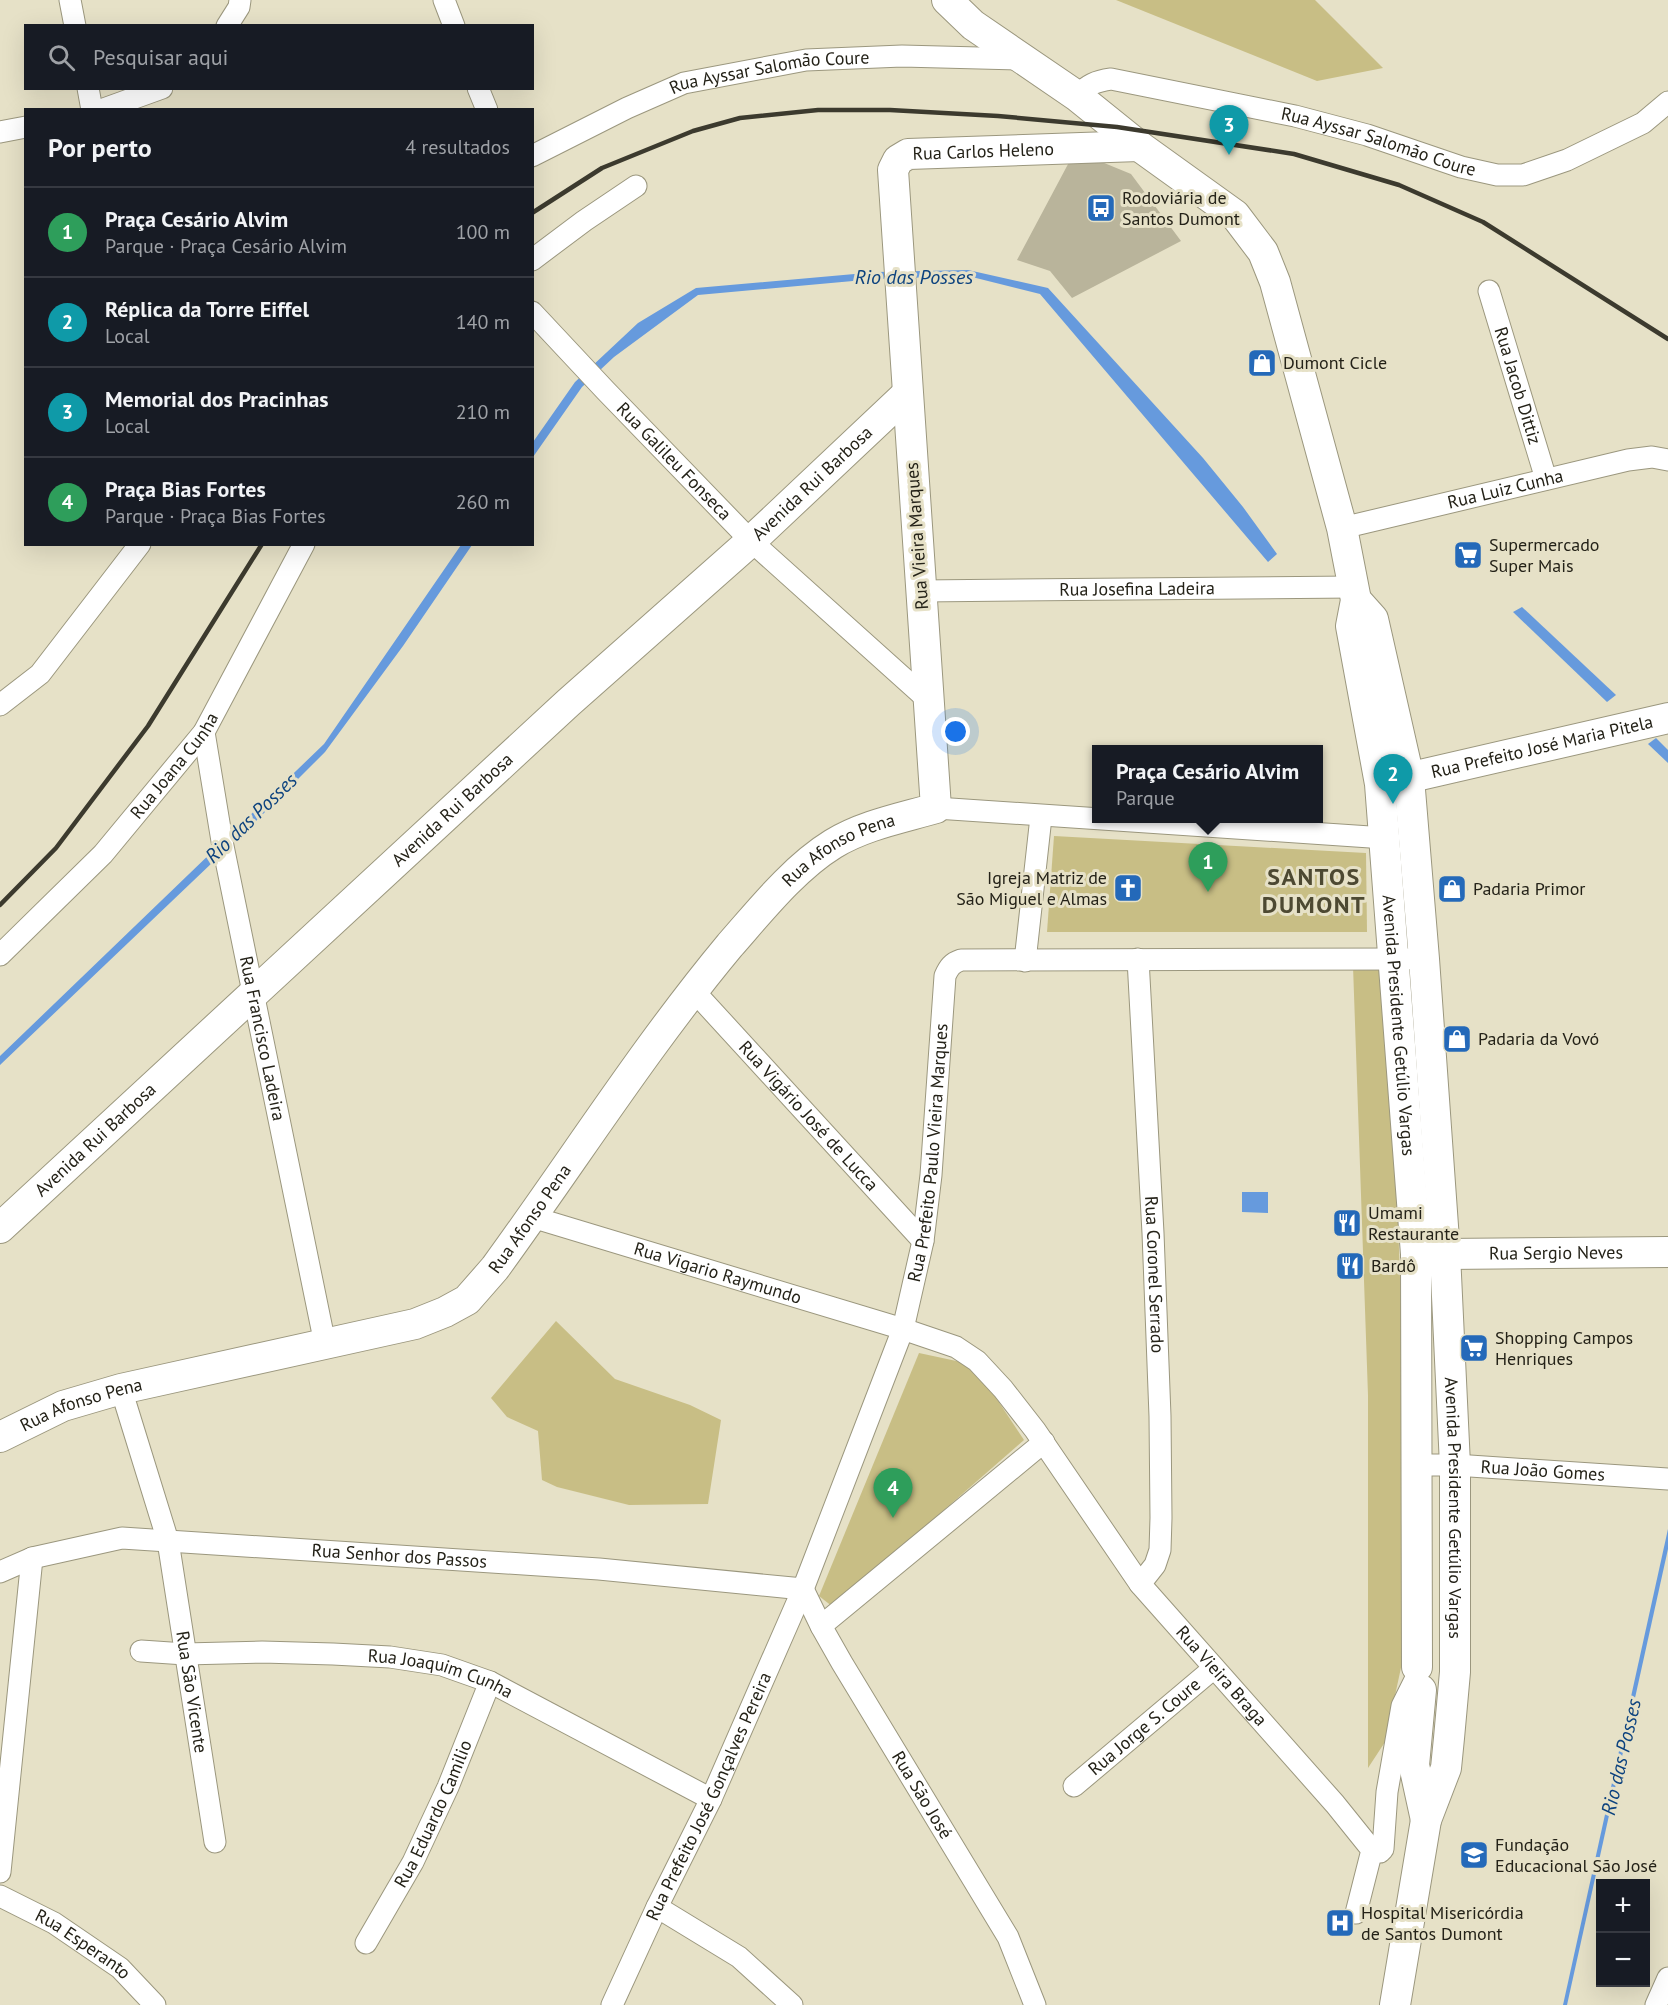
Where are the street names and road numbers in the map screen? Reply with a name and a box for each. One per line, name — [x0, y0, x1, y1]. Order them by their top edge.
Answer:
street label: Rua Ayssar Salomão Coure — [666, 45, 870, 99]
street label: Rua Ayssar Salomão Coure — [1279, 102, 1478, 181]
street label: Rua Carlos Heleno — [912, 137, 1054, 165]
street label: Rua Jacob Dittiz — [1490, 324, 1547, 447]
street label: Rua Galileu Fonseca — [612, 397, 737, 525]
street label: Avenida Rui Barbosa — [747, 421, 877, 545]
street label: Rua Vieira Marques — [900, 462, 933, 610]
street label: Rua Luiz Cunha — [1445, 464, 1565, 514]
street label: Rua Josefina Ladeira — [1059, 576, 1215, 601]
street label: Rua Joana Cunha — [125, 708, 223, 823]
street label: Rua Prefeito José Maria Pitela — [1429, 710, 1655, 783]
street label: Avenida Rui Barbosa — [387, 748, 517, 871]
street label: Rua Afonso Pena — [777, 808, 897, 891]
street label: Avenida Presidente Getúlio Vargas — [1378, 894, 1420, 1157]
street label: Rua Francisco Ladeira — [235, 954, 291, 1123]
street label: Rua Prefeito Paulo Vieira Marques — [902, 1023, 953, 1284]
street label: Rua Vigário José de Lucca — [734, 1036, 884, 1196]
street label: Avenida Rui Barbosa — [30, 1078, 161, 1201]
street label: Rua Afonso Pena — [483, 1159, 576, 1278]
street label: Rua Coronel Serrado — [1140, 1195, 1170, 1354]
street label: Rua Vigario Raymundo — [631, 1236, 804, 1309]
street label: Rua Sergio Neves — [1489, 1240, 1623, 1265]
street label: Rua Afonso Pena — [16, 1373, 144, 1436]
street label: Avenida Presidente Getúlio Vargas — [1440, 1376, 1467, 1639]
street label: Rua João Gomes — [1480, 1455, 1606, 1486]
street label: Rua Senhor dos Passos — [311, 1538, 488, 1573]
street label: Rua Vieira Braga — [1171, 1620, 1272, 1730]
street label: Rua São Vicente — [171, 1629, 213, 1755]
street label: Rua Joaquim Cunha — [367, 1644, 517, 1703]
street label: Rua Prefeito José Gonçalves Pereira — [640, 1668, 776, 1924]
street label: Rua Jorge S. Coure — [1083, 1672, 1205, 1780]
street label: Rua Eduardo Camilio — [389, 1736, 477, 1892]
street label: Rua São José — [887, 1747, 958, 1843]
street label: Rua Esperanto — [31, 1903, 136, 1984]

